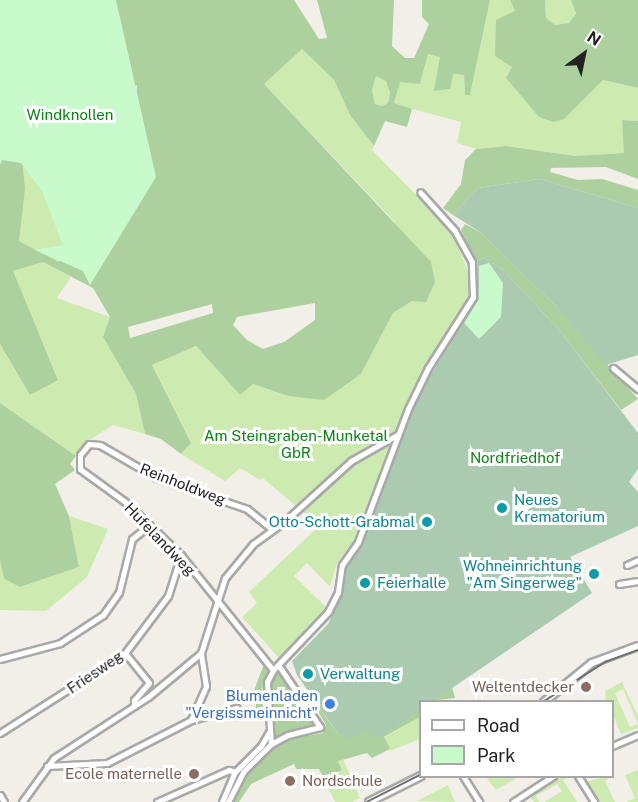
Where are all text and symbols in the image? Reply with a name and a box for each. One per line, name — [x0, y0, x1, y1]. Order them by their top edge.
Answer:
north arrow — [554, 24, 614, 84]
text: N — [584, 27, 604, 50]
park label: Windknollen — [26, 106, 114, 124]
park label: Am Steingraben-Munketal GbR — [204, 426, 388, 461]
park label: Nordfriedhof — [470, 449, 560, 467]
street label: Reinholdweg — [138, 459, 228, 509]
place label: Neues Krematorium — [514, 490, 605, 525]
street label: Hufelandweg — [121, 499, 199, 579]
marker: Neues Krematorium — [495, 501, 509, 515]
place label: Otto-Schott-Grabmal — [269, 513, 415, 531]
marker: Otto-Schott-Grabmal — [420, 515, 434, 529]
place label: Wohneinrichtung "Am Singerweg" — [463, 556, 582, 591]
marker: Wohneinrichtung "Am Singerweg" — [587, 567, 601, 581]
place label: Feierhalle — [377, 574, 446, 592]
marker: Feierhalle — [358, 576, 372, 590]
street label: Friesweg — [64, 647, 126, 697]
place label: Verwaltung — [320, 665, 400, 683]
marker: Verwaltung — [301, 667, 315, 681]
place label: Weltentdecker — [472, 678, 574, 696]
marker: Weltentdecker — [579, 680, 593, 694]
place label: Blumenladen "Vergissmeinnicht" — [185, 686, 318, 721]
marker: Blumenladen "Vergissmeinnicht" — [323, 697, 337, 711]
legend — [419, 700, 614, 778]
text: Road — [477, 715, 520, 736]
text: Park — [477, 745, 515, 766]
place label: Ecole maternelle — [65, 765, 182, 783]
marker: Ecole maternelle — [187, 767, 201, 781]
place label: Nordschule — [302, 772, 382, 790]
marker: Nordschule — [283, 774, 297, 788]

